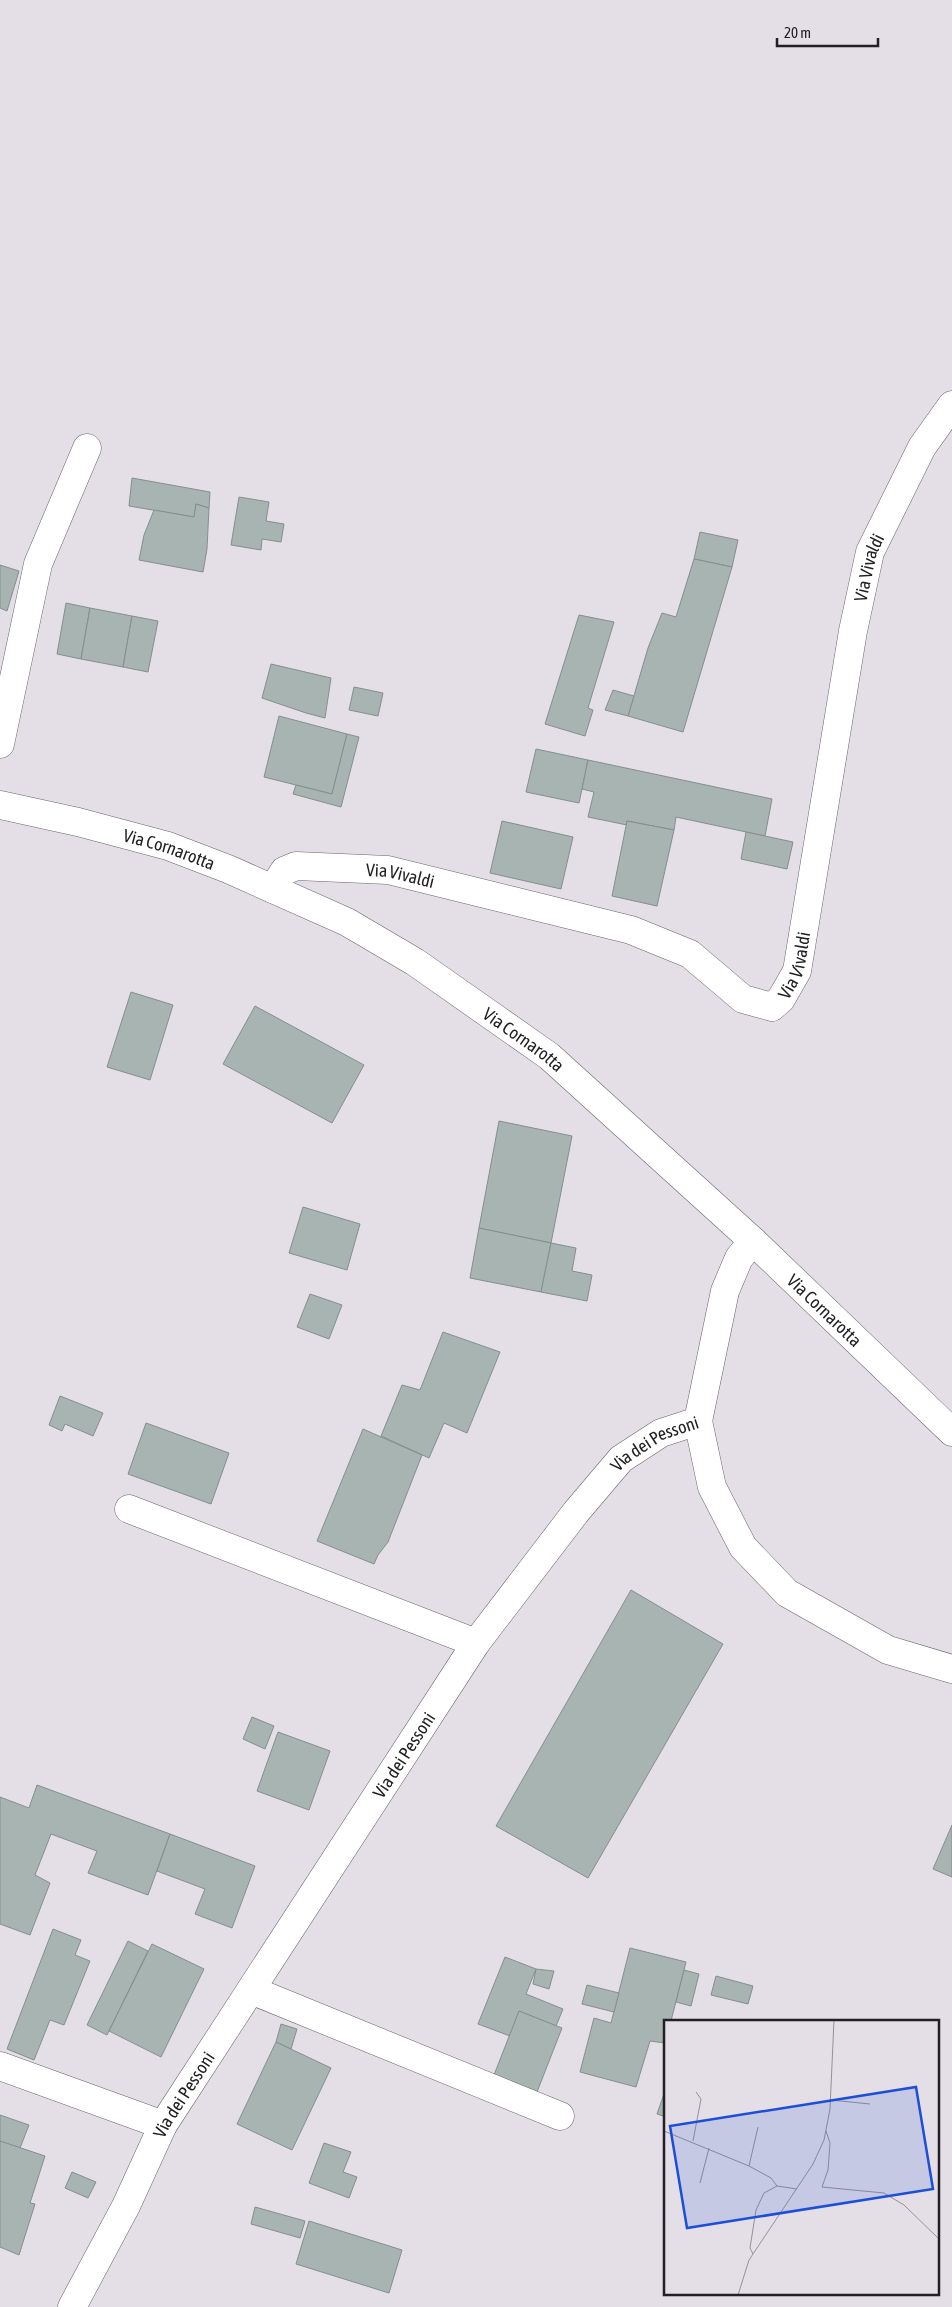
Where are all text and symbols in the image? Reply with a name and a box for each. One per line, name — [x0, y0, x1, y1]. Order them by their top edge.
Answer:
scale bar — [777, 15, 878, 47]
text: 20 m — [784, 24, 811, 41]
street label: Via Vivaldi — [849, 530, 888, 603]
street label: Via Cornarotta — [121, 824, 218, 874]
street label: Via Vivaldi — [366, 859, 437, 892]
street label: Via Vivaldi — [773, 930, 814, 1002]
street label: Via Cornarotta — [479, 1003, 569, 1076]
street label: Via Cornarotta — [783, 1269, 866, 1351]
street label: Via dei Pessoni — [605, 1411, 701, 1475]
street label: Via dei Pessoni — [368, 1708, 439, 1802]
inset map — [664, 2020, 940, 2294]
street label: Via dei Pessoni — [148, 2048, 218, 2141]

